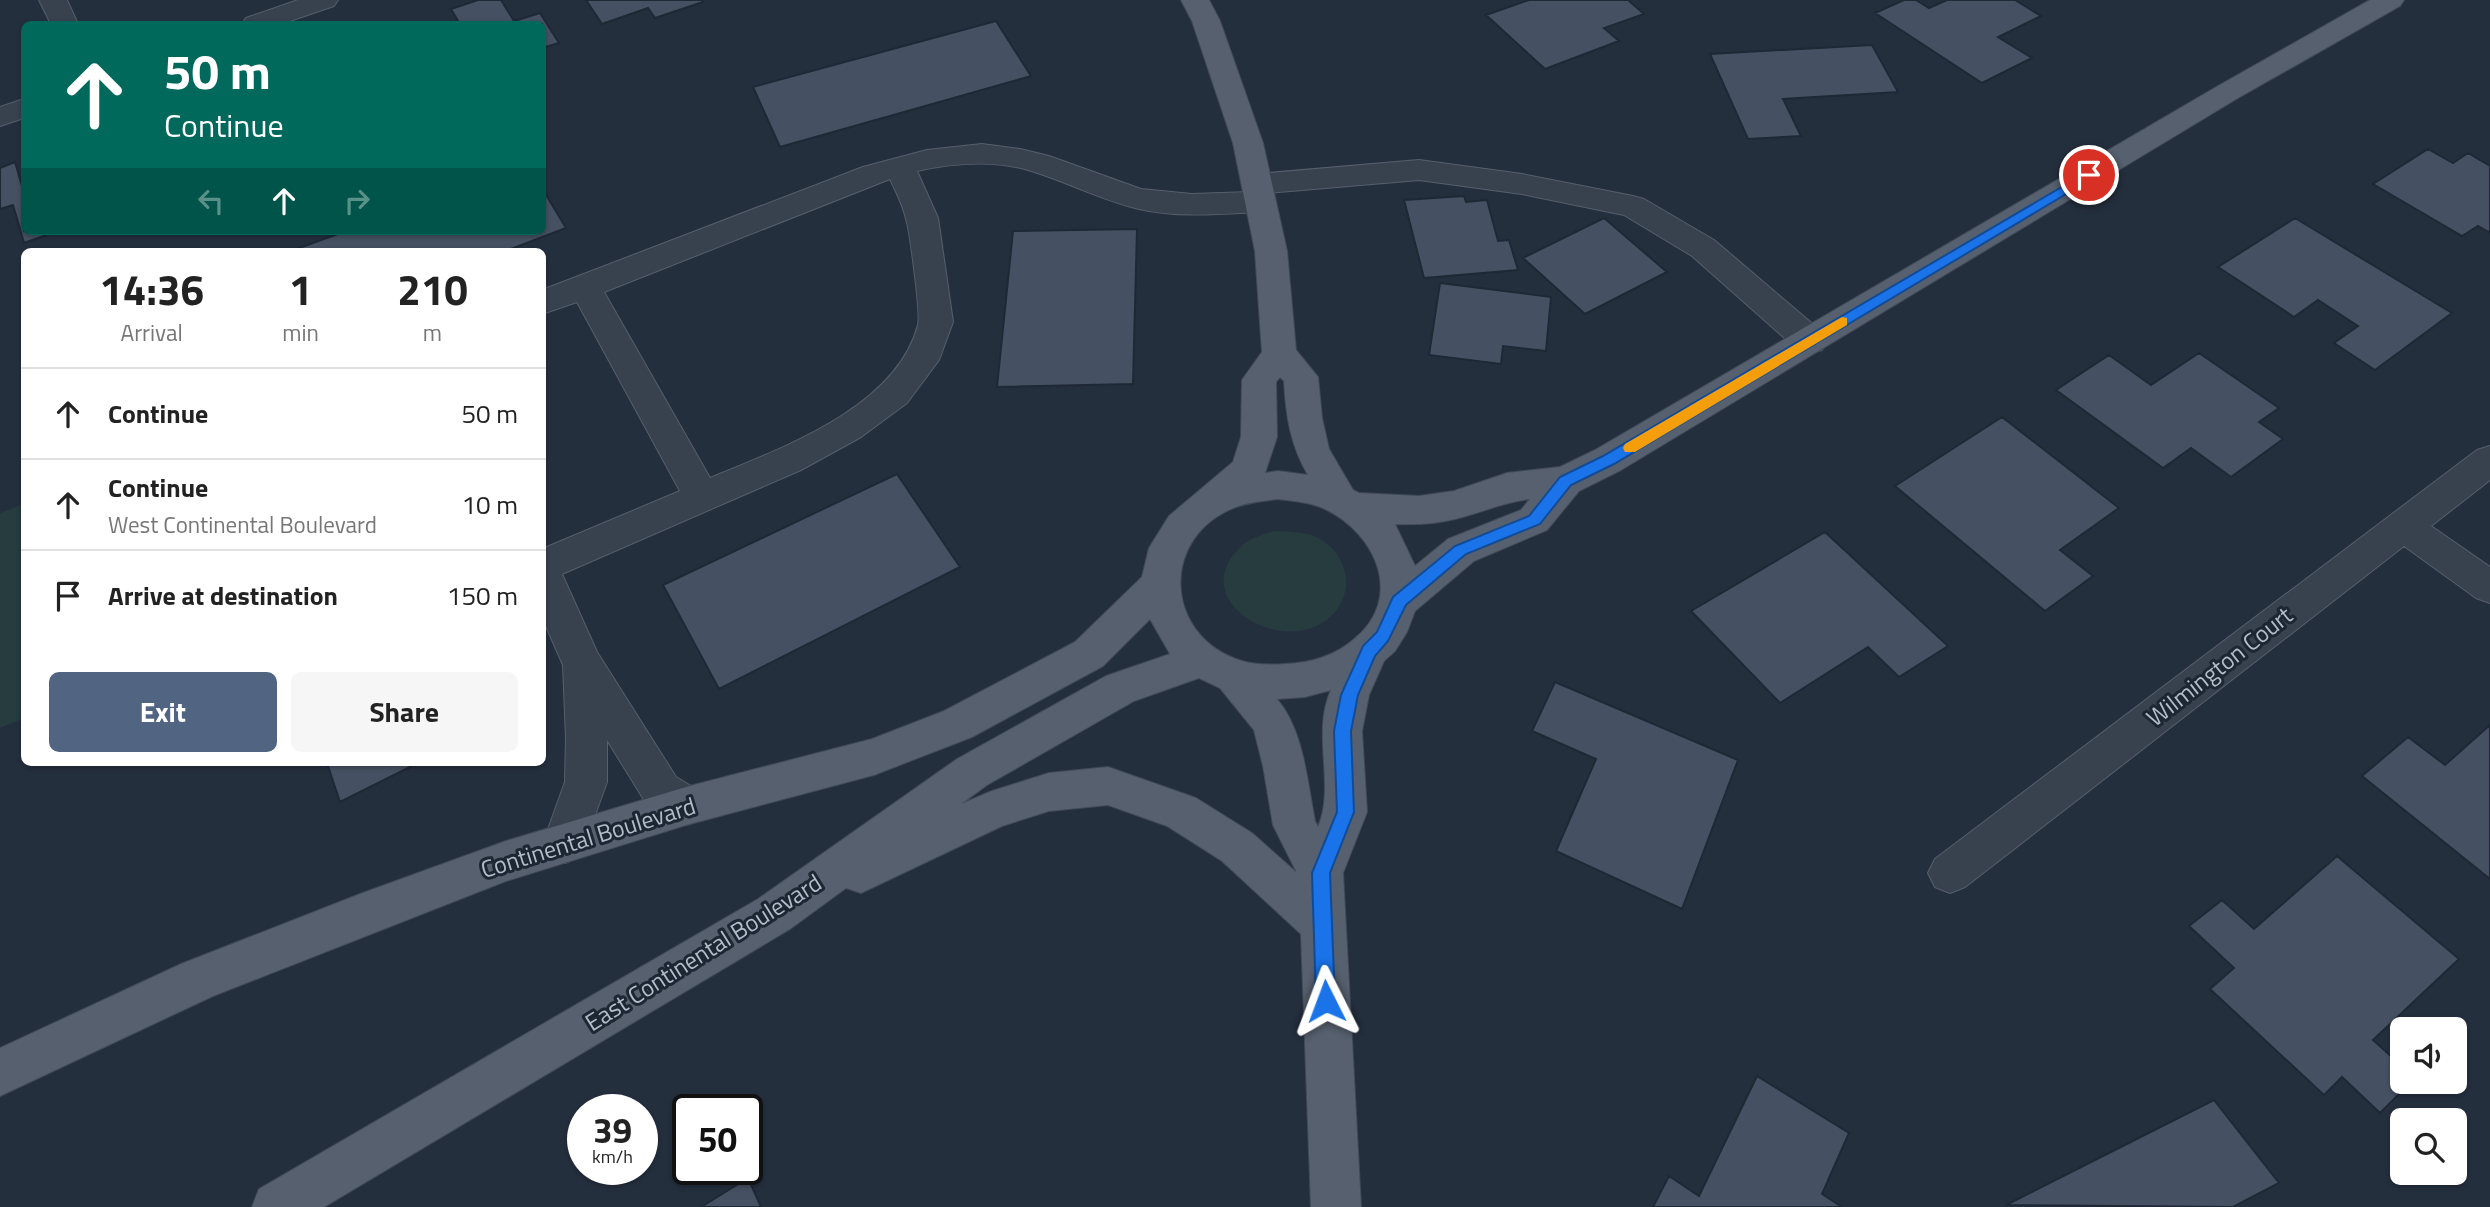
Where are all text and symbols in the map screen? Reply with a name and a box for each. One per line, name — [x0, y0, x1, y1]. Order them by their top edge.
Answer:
text: 50 m — [164, 33, 271, 108]
icon: ahead — [49, 49, 140, 140]
text: Continue — [164, 101, 284, 149]
pin — [2059, 145, 2119, 205]
icon: arrive — [2070, 156, 2108, 194]
icon: left — [192, 182, 230, 220]
icon: ahead — [265, 182, 303, 220]
icon: right — [338, 182, 376, 220]
text: 14:36 — [99, 257, 204, 321]
text: 1 — [289, 257, 312, 321]
text: 210 — [397, 257, 468, 321]
text: Arrival — [120, 315, 183, 350]
text: min — [282, 315, 319, 350]
text: m — [423, 315, 442, 350]
text: Continue — [108, 394, 208, 433]
text: 50 m — [461, 394, 518, 433]
icon: ahead — [49, 395, 87, 433]
text: Continue — [108, 468, 208, 507]
text: 10 m — [461, 485, 518, 524]
icon: ahead — [49, 486, 87, 524]
text: West Continental Boulevard — [108, 507, 377, 542]
text: Arrive at destination — [108, 576, 338, 615]
text: 150 m — [447, 576, 518, 615]
icon: arrive — [49, 577, 87, 615]
street label: Wilmington Court — [2138, 597, 2300, 735]
button: Exit — [49, 672, 277, 752]
button: Share — [291, 672, 518, 752]
street label: Continental Boulevard — [476, 787, 700, 887]
street label: East Continental Boulevard — [578, 864, 828, 1040]
position arrow — [1289, 964, 1363, 1038]
map controls — [2390, 1017, 2467, 1185]
button: sound — [2390, 1017, 2467, 1094]
speed limit sign: 50 — [672, 1094, 763, 1185]
text: 39 — [593, 1103, 632, 1157]
button: search — [2390, 1108, 2467, 1185]
text: km/h — [592, 1143, 633, 1170]

